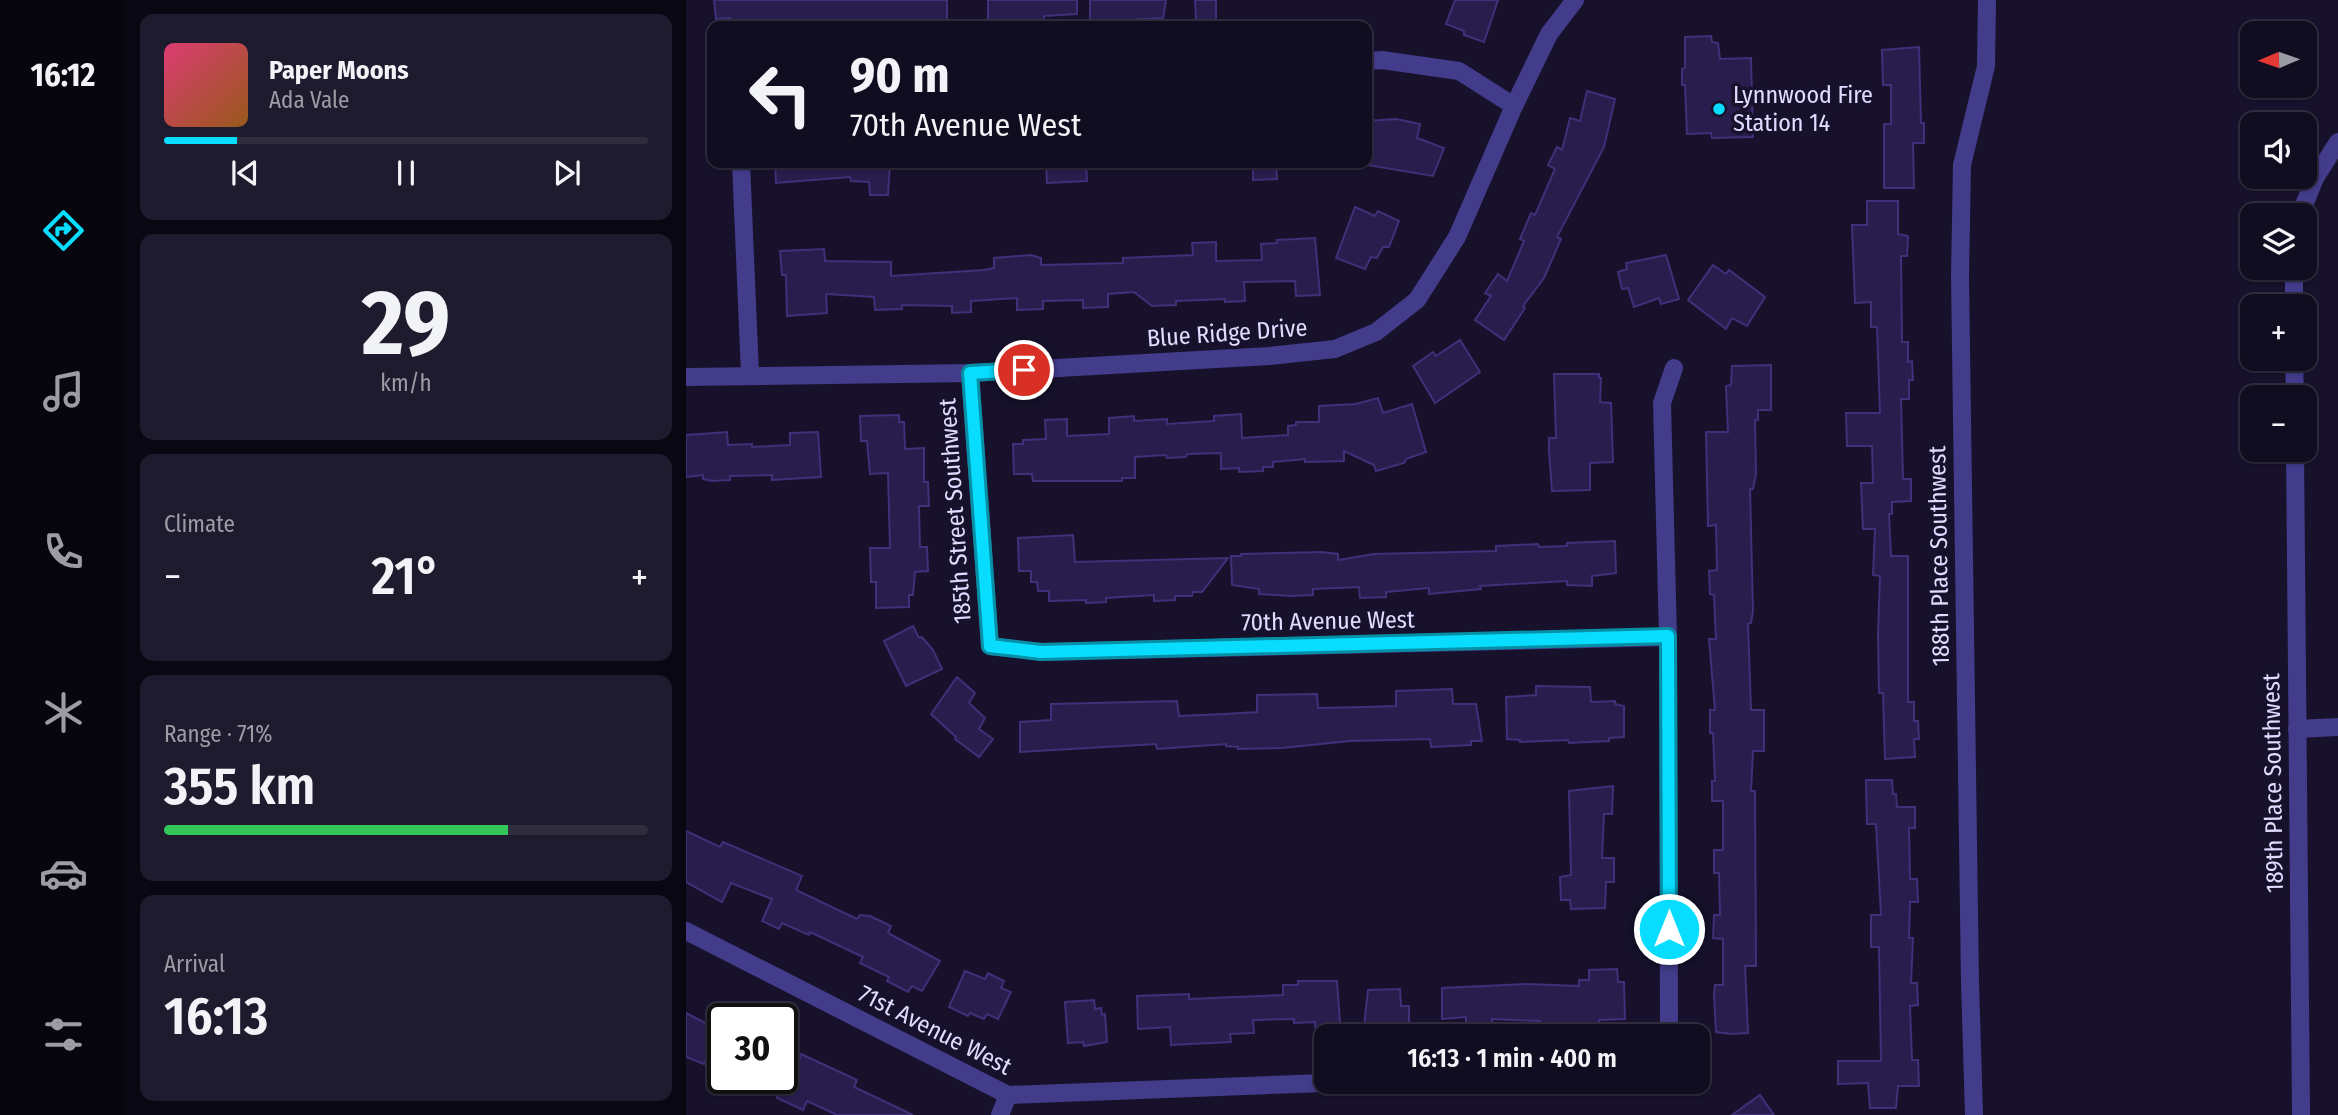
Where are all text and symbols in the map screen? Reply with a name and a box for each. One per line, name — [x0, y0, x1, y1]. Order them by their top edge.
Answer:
north arrow — [2240, 21, 2317, 98]
map controls — [2240, 21, 2317, 462]
text: 90 m — [850, 46, 950, 105]
icon: left — [735, 49, 826, 140]
text: Paper Moons — [269, 55, 409, 86]
text: 16:12 — [31, 56, 95, 94]
place label: Lynnwood Fire Station 14 — [1733, 81, 1873, 137]
text: Ada Vale — [269, 86, 349, 114]
marker: Lynnwood Fire Station 14 — [1711, 101, 1727, 117]
text: 70th Avenue West — [850, 106, 1081, 144]
button: sound — [2240, 112, 2317, 189]
icon: previous — [226, 154, 264, 192]
icon: pause — [387, 154, 425, 192]
icon: next — [548, 154, 586, 192]
button: layers — [2240, 203, 2317, 280]
icon: directions — [39, 206, 88, 255]
text: 29 — [362, 269, 450, 378]
button: + — [2240, 294, 2317, 371]
street label: Blue Ridge Drive — [1146, 313, 1308, 353]
pin — [994, 340, 1054, 400]
icon: arrive — [1005, 351, 1043, 389]
icon: music — [39, 367, 88, 416]
text: km/h — [380, 369, 432, 397]
button: − — [2240, 385, 2317, 462]
street label: 185th Street Southwest — [933, 397, 977, 625]
street label: 188th Place Southwest — [1923, 445, 1955, 666]
text: Climate — [164, 510, 235, 538]
icon: phone — [39, 527, 88, 576]
text: 21° — [371, 545, 440, 608]
text: − — [164, 554, 181, 600]
text: + — [631, 554, 648, 600]
street label: 70th Avenue West — [1241, 605, 1415, 637]
street label: 189th Place Southwest — [2257, 673, 2289, 893]
icon: climate — [39, 688, 88, 737]
text: Range · 71% — [164, 720, 272, 748]
text: 355 km — [164, 755, 315, 818]
icon: car — [39, 849, 88, 898]
position arrow — [1632, 892, 1706, 966]
text: Arrival — [164, 950, 225, 978]
street label: 71st Avenue West — [854, 979, 1016, 1081]
text: 16:13 — [164, 985, 268, 1048]
speed limit sign: 30 — [707, 1003, 798, 1094]
icon: filters — [39, 1010, 88, 1059]
text: 16:13 · 1 min · 400 m — [1407, 1043, 1617, 1074]

